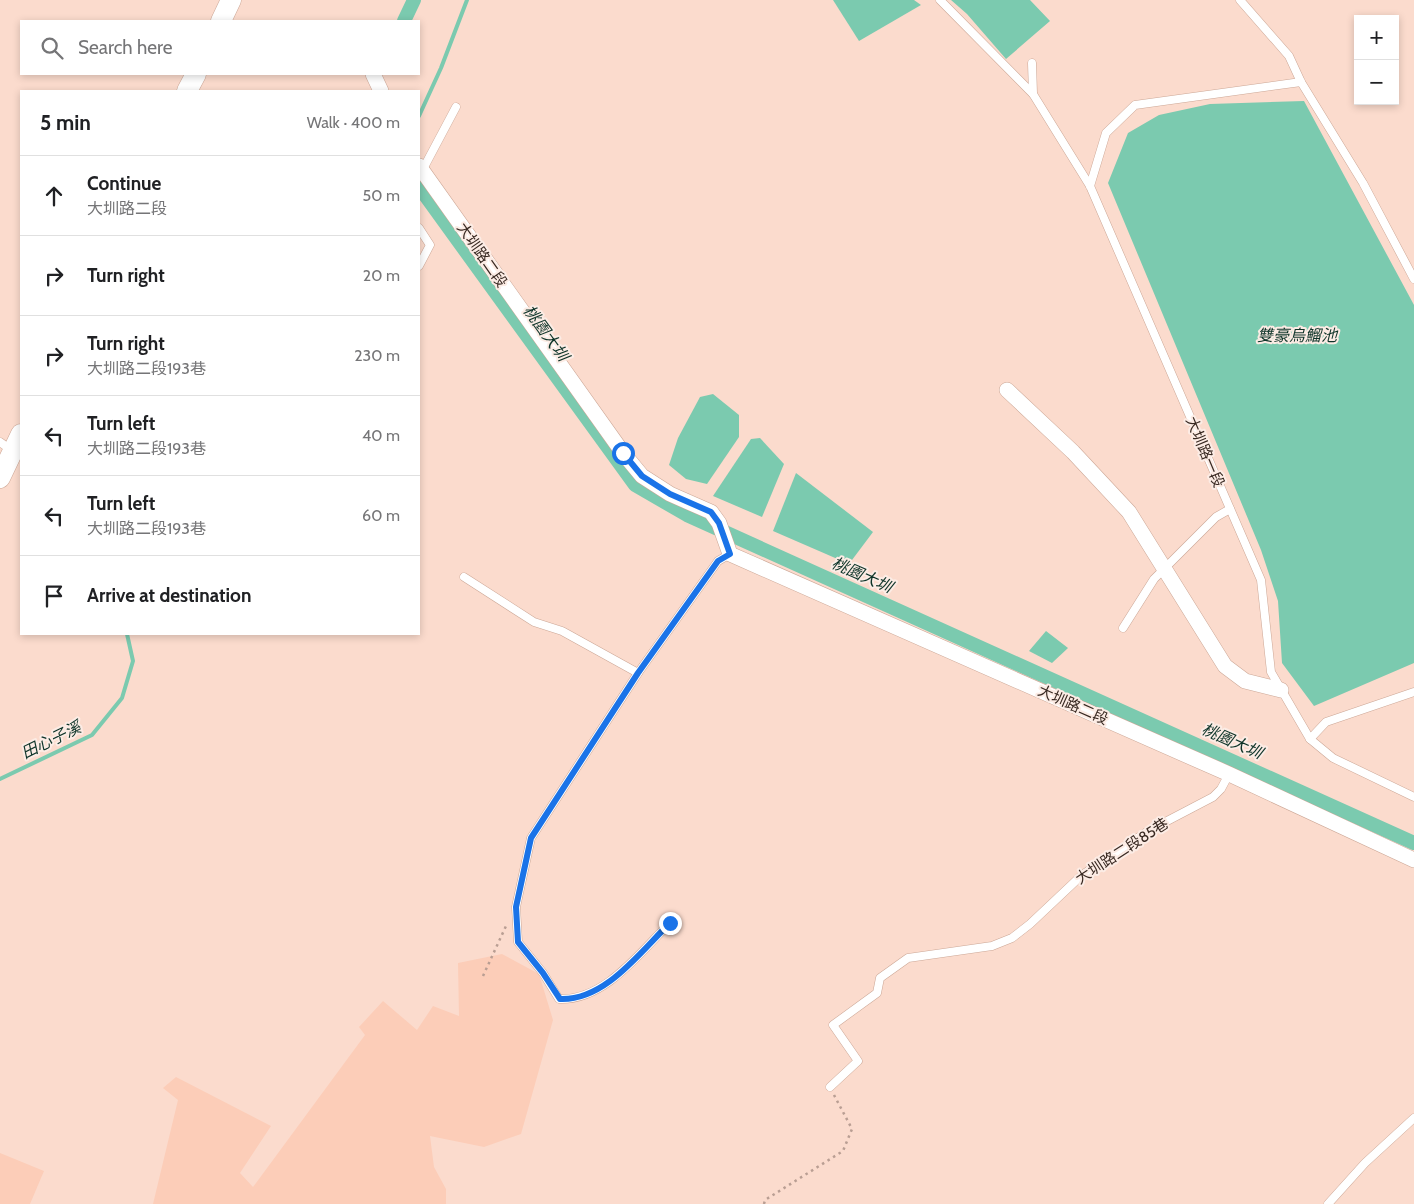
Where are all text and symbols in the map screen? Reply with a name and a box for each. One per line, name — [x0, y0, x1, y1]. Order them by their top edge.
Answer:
map controls — [1354, 15, 1399, 105]
button: + — [1354, 15, 1399, 60]
search box — [20, 20, 420, 75]
icon: search — [38, 34, 66, 62]
text: Search here — [78, 36, 172, 59]
button: − — [1354, 60, 1399, 105]
text: 5 min — [40, 110, 91, 135]
text: Walk · 400 m — [307, 113, 400, 132]
text: Continue — [87, 172, 161, 195]
icon: ahead — [40, 182, 68, 210]
text: 50 m — [363, 186, 400, 205]
text: 大圳路二段 — [87, 199, 167, 218]
street label: 大圳路二段 — [453, 219, 511, 291]
icon: right — [40, 262, 68, 290]
text: Turn right — [87, 264, 165, 287]
text: 20 m — [363, 266, 400, 285]
water label: 桃園大圳 — [520, 302, 574, 366]
water label: 雙豪烏鰡池 — [1257, 326, 1339, 345]
text: Turn right — [87, 332, 165, 355]
icon: right — [40, 342, 68, 370]
text: 230 m — [354, 346, 400, 365]
text: 大圳路二段193巷 — [87, 359, 206, 378]
text: Turn left — [87, 412, 155, 435]
street label: 大圳路一段 — [1182, 414, 1228, 490]
icon: left — [40, 422, 68, 450]
text: 40 m — [362, 426, 400, 445]
text: 大圳路二段193巷 — [87, 439, 206, 458]
route start — [612, 442, 635, 465]
text: Turn left — [87, 492, 155, 515]
icon: left — [40, 502, 68, 530]
text: 60 m — [362, 506, 400, 525]
text: 大圳路二段193巷 — [87, 519, 206, 538]
water label: 桃園大圳 — [829, 553, 897, 598]
icon: arrive — [40, 582, 68, 610]
text: Arrive at destination — [87, 584, 251, 607]
street label: 大圳路二段 — [1035, 682, 1111, 728]
water label: 田心子溪 — [18, 717, 86, 763]
water label: 桃園大圳 — [1199, 719, 1267, 764]
street label: 大圳路二段85巷 — [1072, 814, 1172, 888]
route end — [659, 912, 682, 935]

